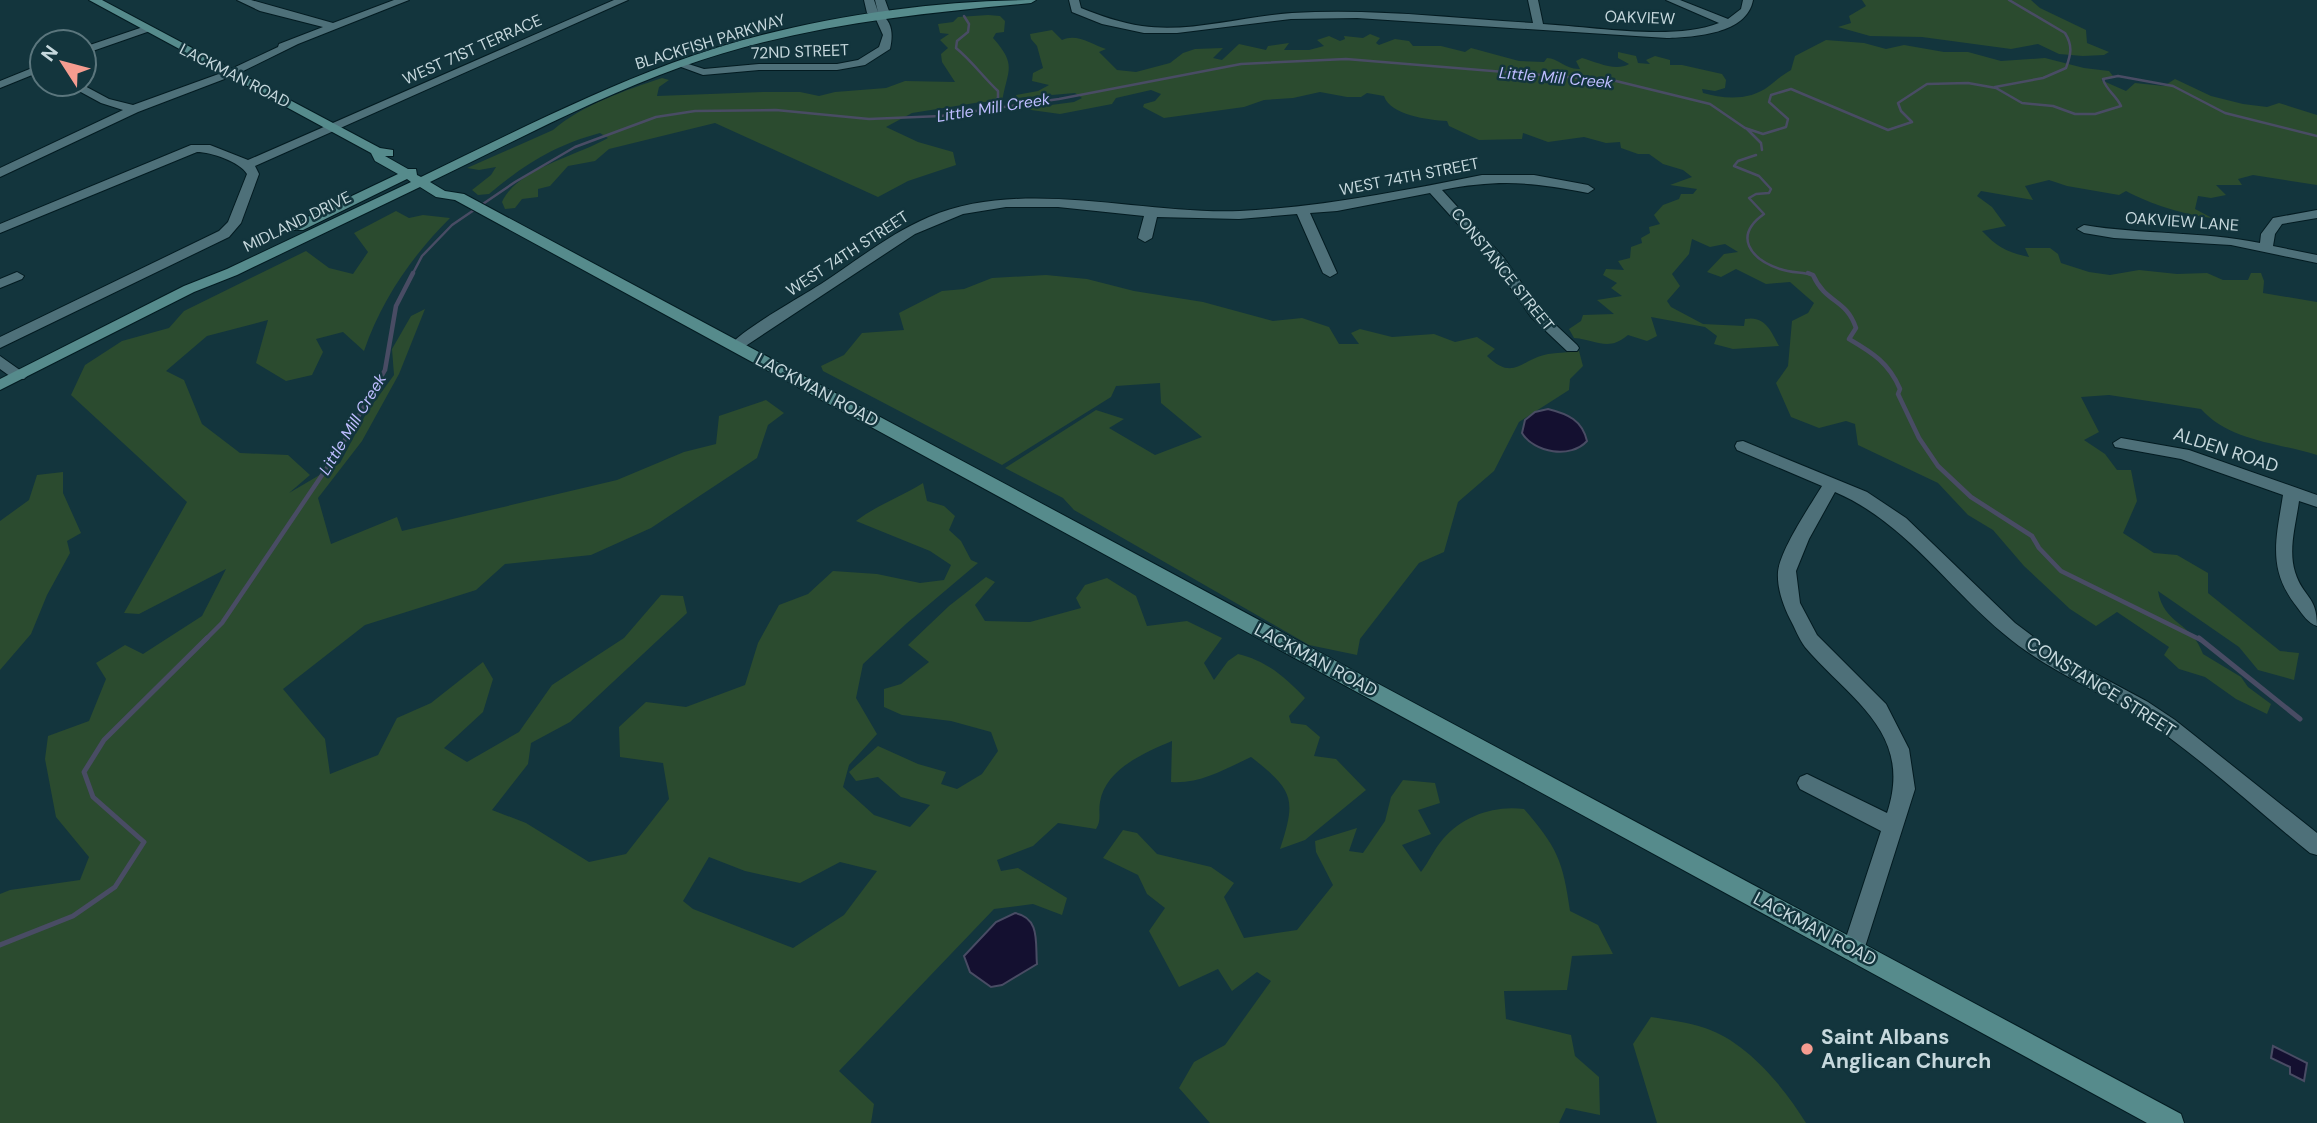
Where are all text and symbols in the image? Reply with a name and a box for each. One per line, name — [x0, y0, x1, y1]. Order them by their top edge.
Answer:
street label: OAKVIEW — [1604, 6, 1676, 29]
street label: WEST 71ST TERRACE — [399, 9, 545, 90]
street label: BLACKFISH PARKWAY — [632, 9, 788, 74]
north arrow — [28, 28, 98, 98]
street label: LACKMAN ROAD — [176, 39, 294, 112]
street label: 72ND STREET — [751, 39, 849, 64]
text: N — [35, 40, 64, 66]
water label: Little Mill Creek — [1498, 62, 1615, 93]
water label: Little Mill Creek — [935, 88, 1052, 127]
street label: WEST 74TH STREET — [1337, 153, 1481, 200]
street label: MIDLAND DRIVE — [240, 186, 355, 257]
street label: CONSTANCE STREET — [1446, 203, 1559, 335]
street label: WEST 74TH STREET — [782, 206, 913, 301]
street label: OAKVIEW LANE — [2124, 207, 2240, 236]
street label: LACKMAN ROAD — [751, 347, 883, 433]
water label: Little Mill Creek — [314, 369, 391, 479]
street label: ALDEN ROAD — [2170, 422, 2282, 478]
street label: LACKMAN ROAD — [1250, 617, 1382, 703]
street label: CONSTANCE STREET — [2022, 631, 2180, 743]
street label: LACKMAN ROAD — [1749, 886, 1881, 972]
place label: Saint Albans Anglican Church — [1821, 1023, 1991, 1075]
marker: Saint Albans Anglican Church — [1799, 1041, 1815, 1057]

